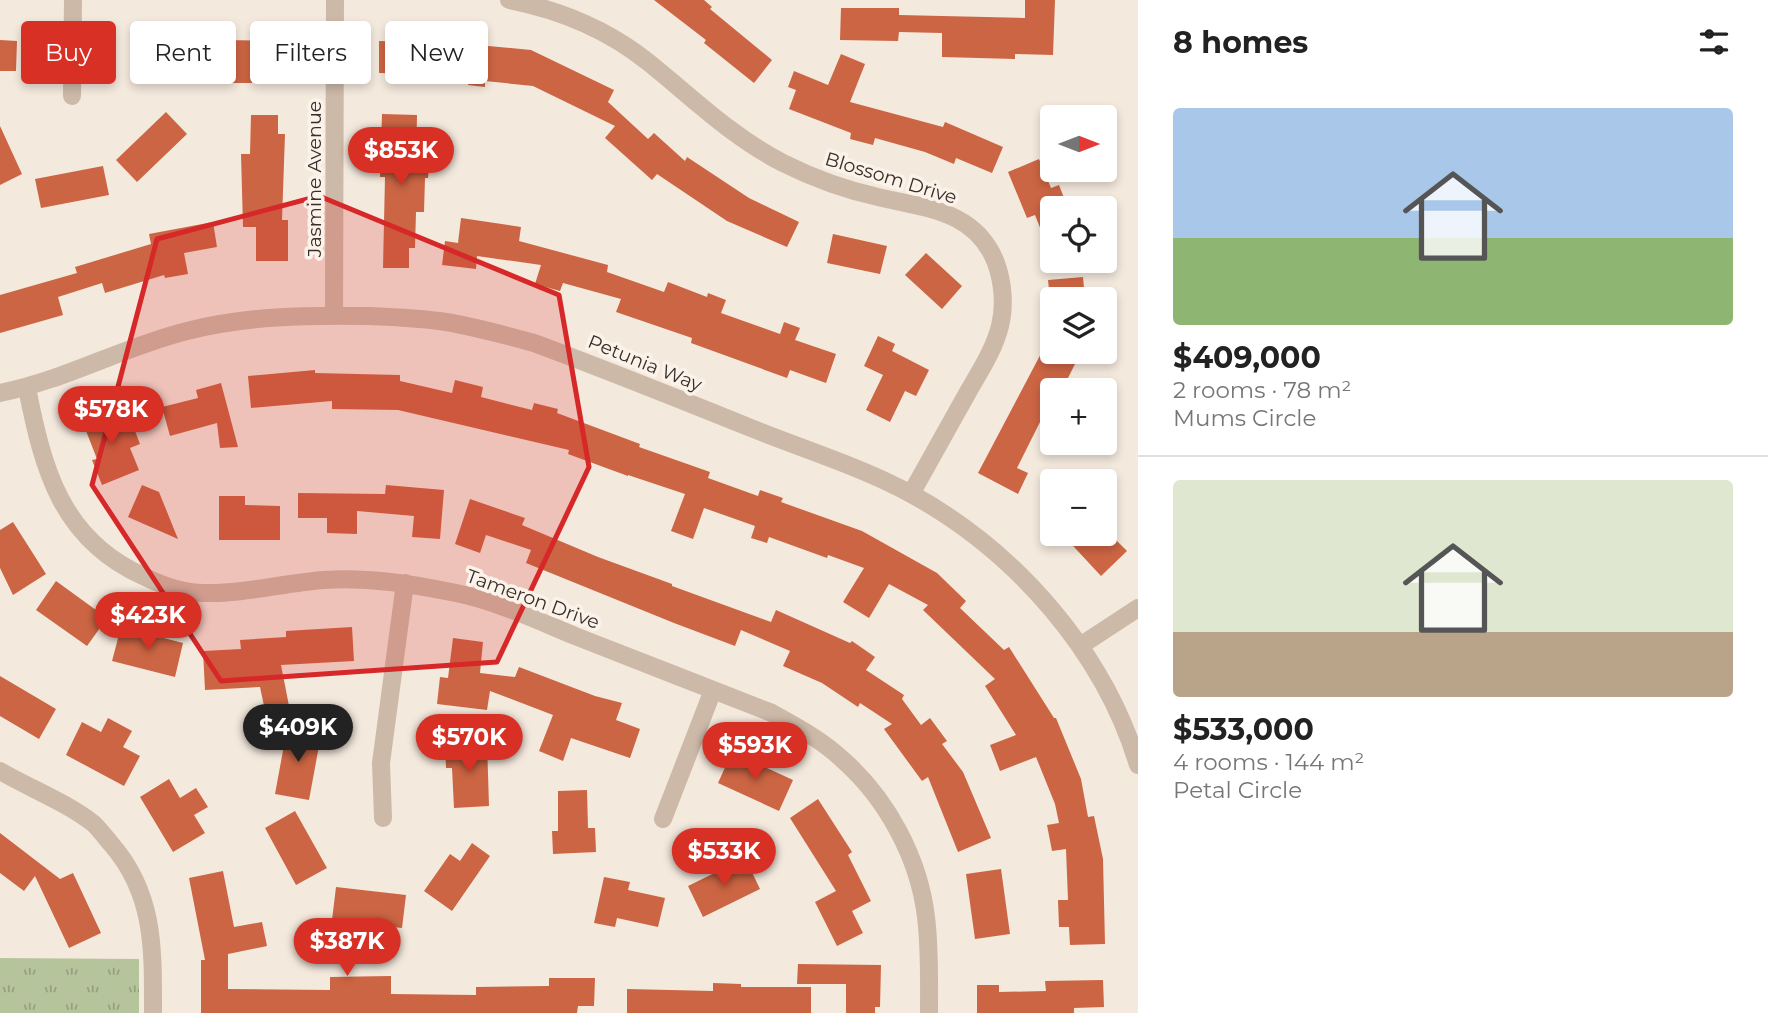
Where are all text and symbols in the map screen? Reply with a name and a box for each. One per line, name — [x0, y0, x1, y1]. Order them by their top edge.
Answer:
chip: Buy — [21, 21, 116, 84]
chip: Rent — [130, 21, 236, 84]
chip: Filters — [250, 21, 371, 84]
chip: New — [385, 21, 488, 84]
icon: filters — [1695, 23, 1733, 61]
text: 8 homes — [1173, 24, 1308, 61]
street label: Jasmine Avenue — [303, 101, 326, 258]
north arrow — [1040, 105, 1116, 182]
map controls — [1040, 105, 1117, 546]
pin: $853K — [352, 128, 450, 187]
text: $853K — [364, 136, 438, 164]
street label: Blossom Drive — [822, 147, 960, 209]
icon: home — [1390, 153, 1516, 279]
button: locate — [1040, 196, 1117, 273]
button: layers — [1040, 287, 1117, 364]
street label: Petunia Way — [585, 330, 706, 397]
text: $409,000 — [1173, 339, 1321, 376]
text: 2 rooms · 78 m² — [1173, 376, 1351, 404]
button: + — [1040, 378, 1117, 455]
pin: $578K — [62, 386, 160, 446]
text: $578K — [74, 395, 148, 423]
text: Mums Circle — [1173, 404, 1316, 432]
button: − — [1040, 469, 1117, 546]
icon: home — [1390, 525, 1516, 651]
street label: Tameron Drive — [463, 564, 603, 634]
pin: $423K — [99, 592, 197, 652]
text: $423K — [111, 601, 185, 629]
pin: $409K — [249, 704, 347, 764]
text: $533,000 — [1173, 711, 1314, 748]
text: $409K — [259, 713, 337, 741]
pin: $570K — [420, 714, 518, 774]
pin: $593K — [706, 722, 804, 782]
text: $570K — [432, 723, 506, 751]
text: $593K — [718, 731, 792, 759]
text: 4 rooms · 144 m² — [1173, 748, 1365, 776]
text: Petal Circle — [1173, 776, 1302, 804]
pin: $533K — [675, 828, 773, 888]
text: $533K — [688, 837, 760, 865]
pin: $387K — [298, 918, 396, 978]
text: $387K — [310, 927, 384, 955]

